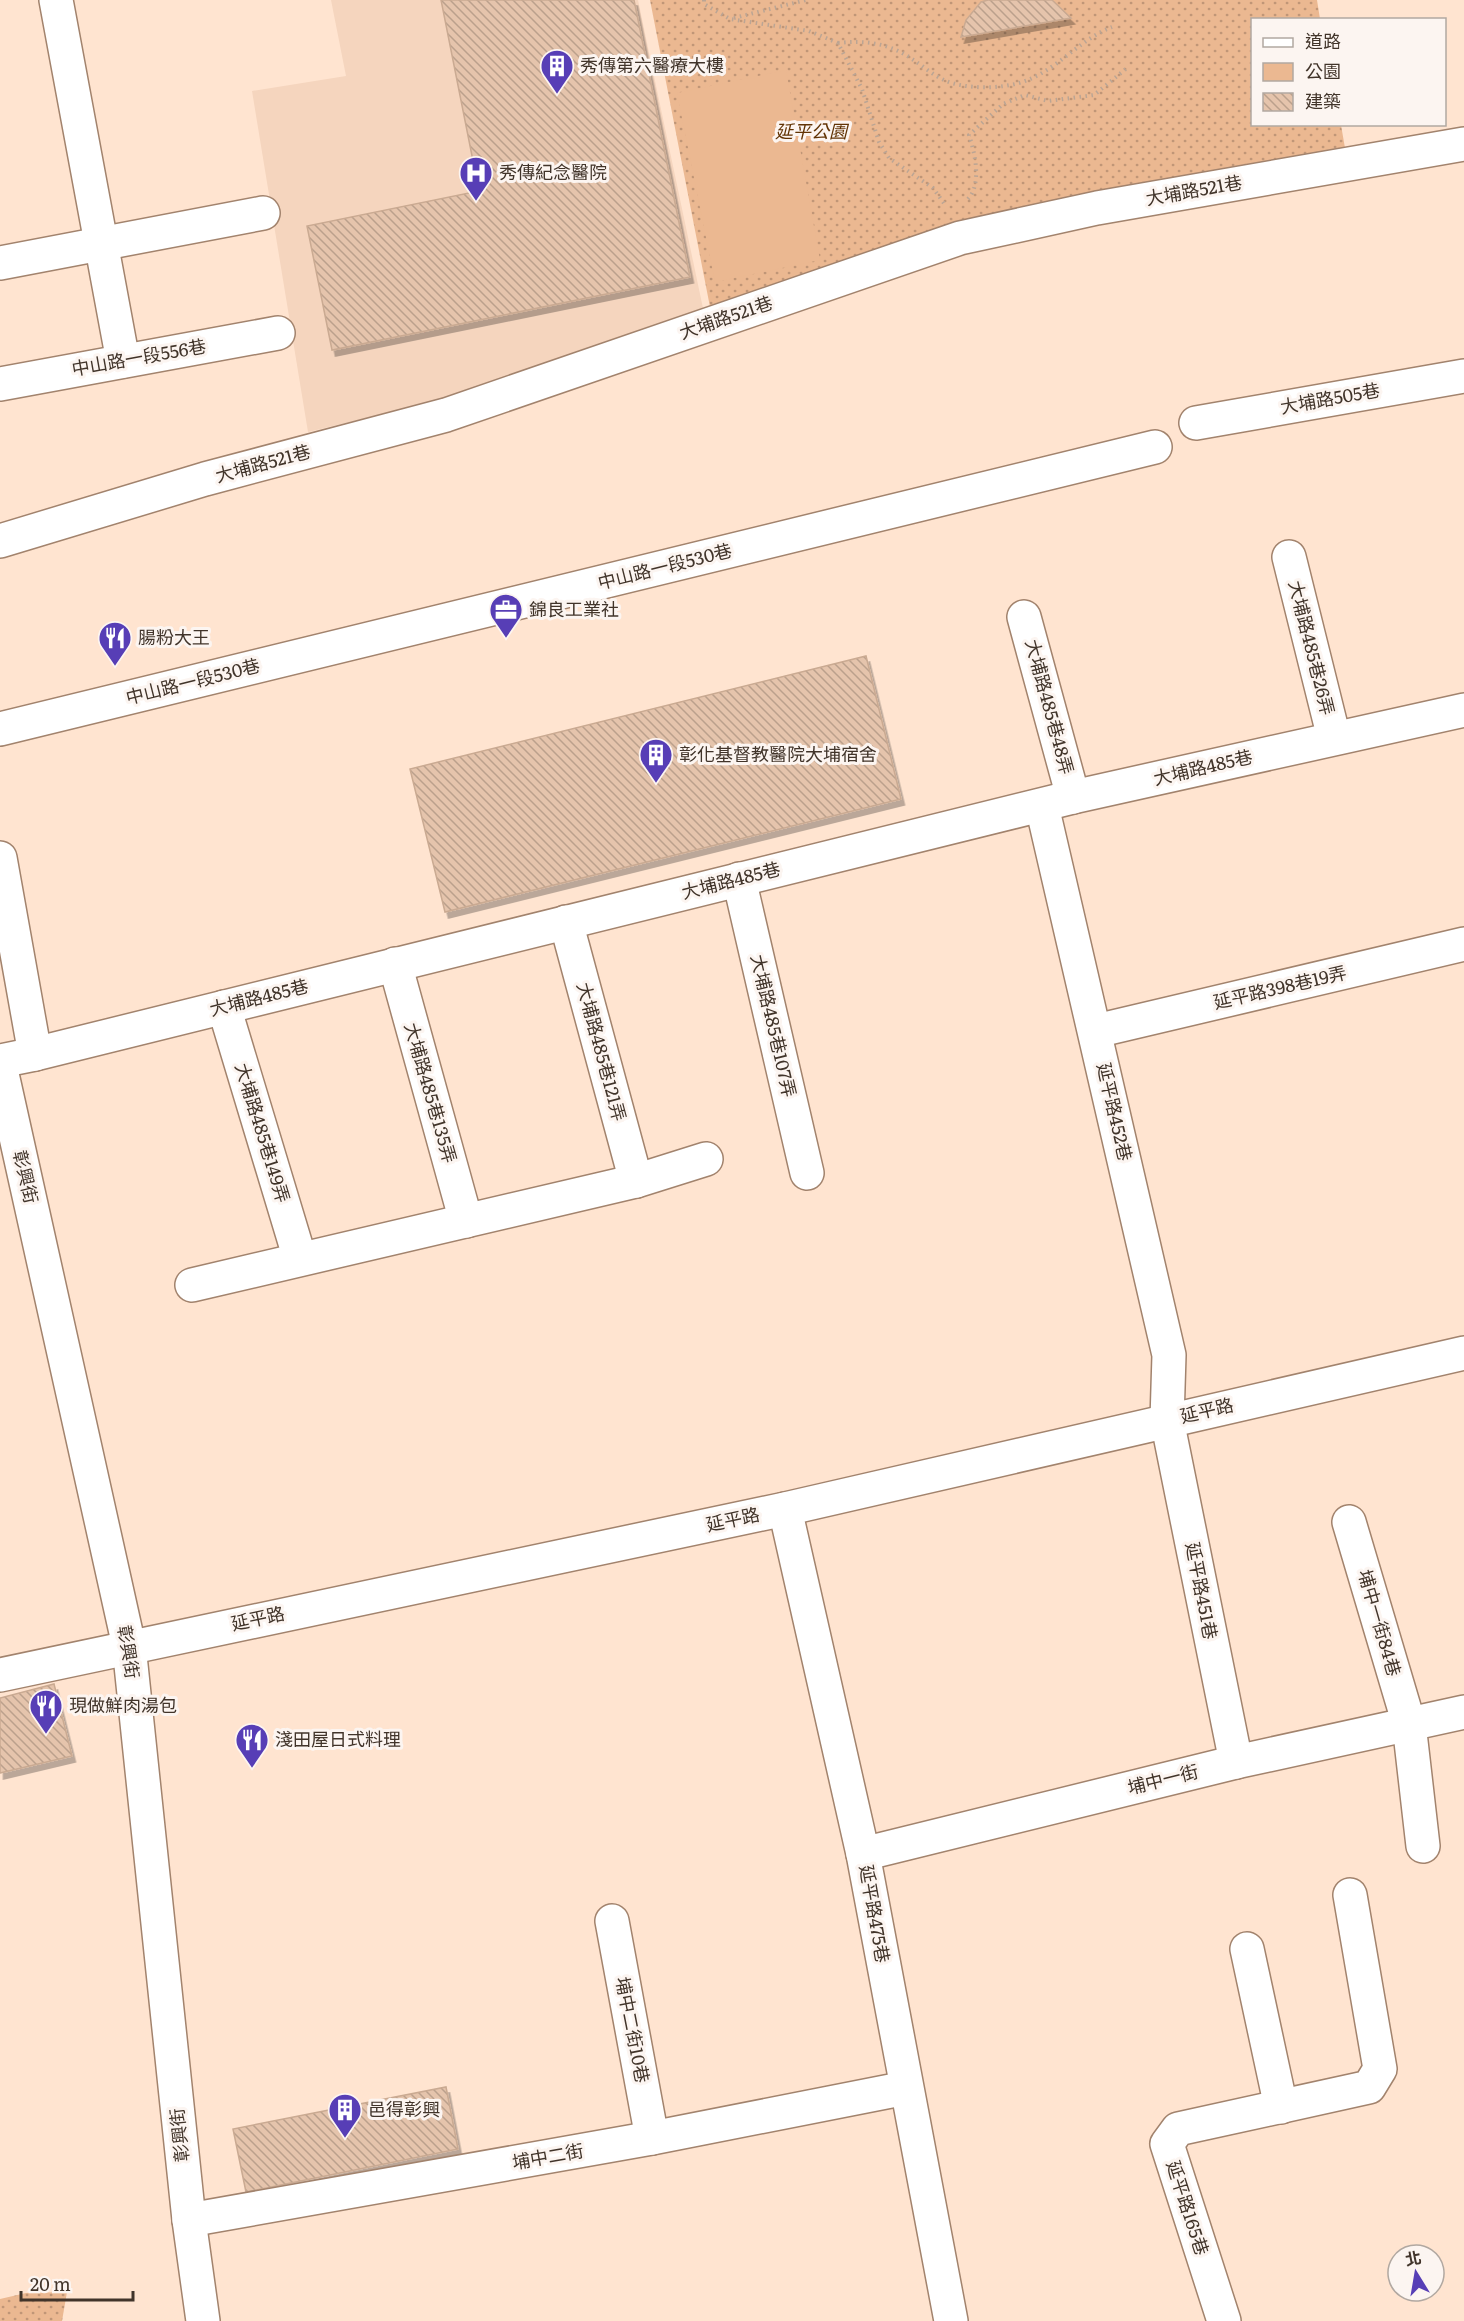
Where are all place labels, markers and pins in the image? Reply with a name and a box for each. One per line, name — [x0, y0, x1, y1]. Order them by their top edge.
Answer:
building icon: 秀傳第六醫療大樓 — [539, 48, 575, 95]
place label: 秀傳第六醫療大樓 — [580, 51, 724, 78]
hospital icon: 秀傳紀念醫院 — [458, 155, 494, 202]
place label: 秀傳紀念醫院 — [499, 158, 607, 185]
office icon: 錦良工業社 — [488, 592, 524, 639]
place label: 錦良工業社 — [529, 595, 619, 622]
restaurant icon: 腸粉大王 — [97, 620, 133, 667]
place label: 腸粉大王 — [138, 623, 210, 650]
building icon: 彰化基督教醫院大埔宿舍 — [638, 737, 674, 784]
place label: 彰化基督教醫院大埔宿舍 — [679, 740, 877, 767]
restaurant icon: 現做鮮肉湯包 — [28, 1688, 64, 1735]
place label: 現做鮮肉湯包 — [69, 1691, 177, 1718]
restaurant icon: 淺田屋日式料理 — [234, 1722, 270, 1769]
place label: 淺田屋日式料理 — [275, 1725, 401, 1752]
building icon: 邑得彰興 — [327, 2092, 363, 2139]
place label: 邑得彰興 — [368, 2095, 440, 2122]

